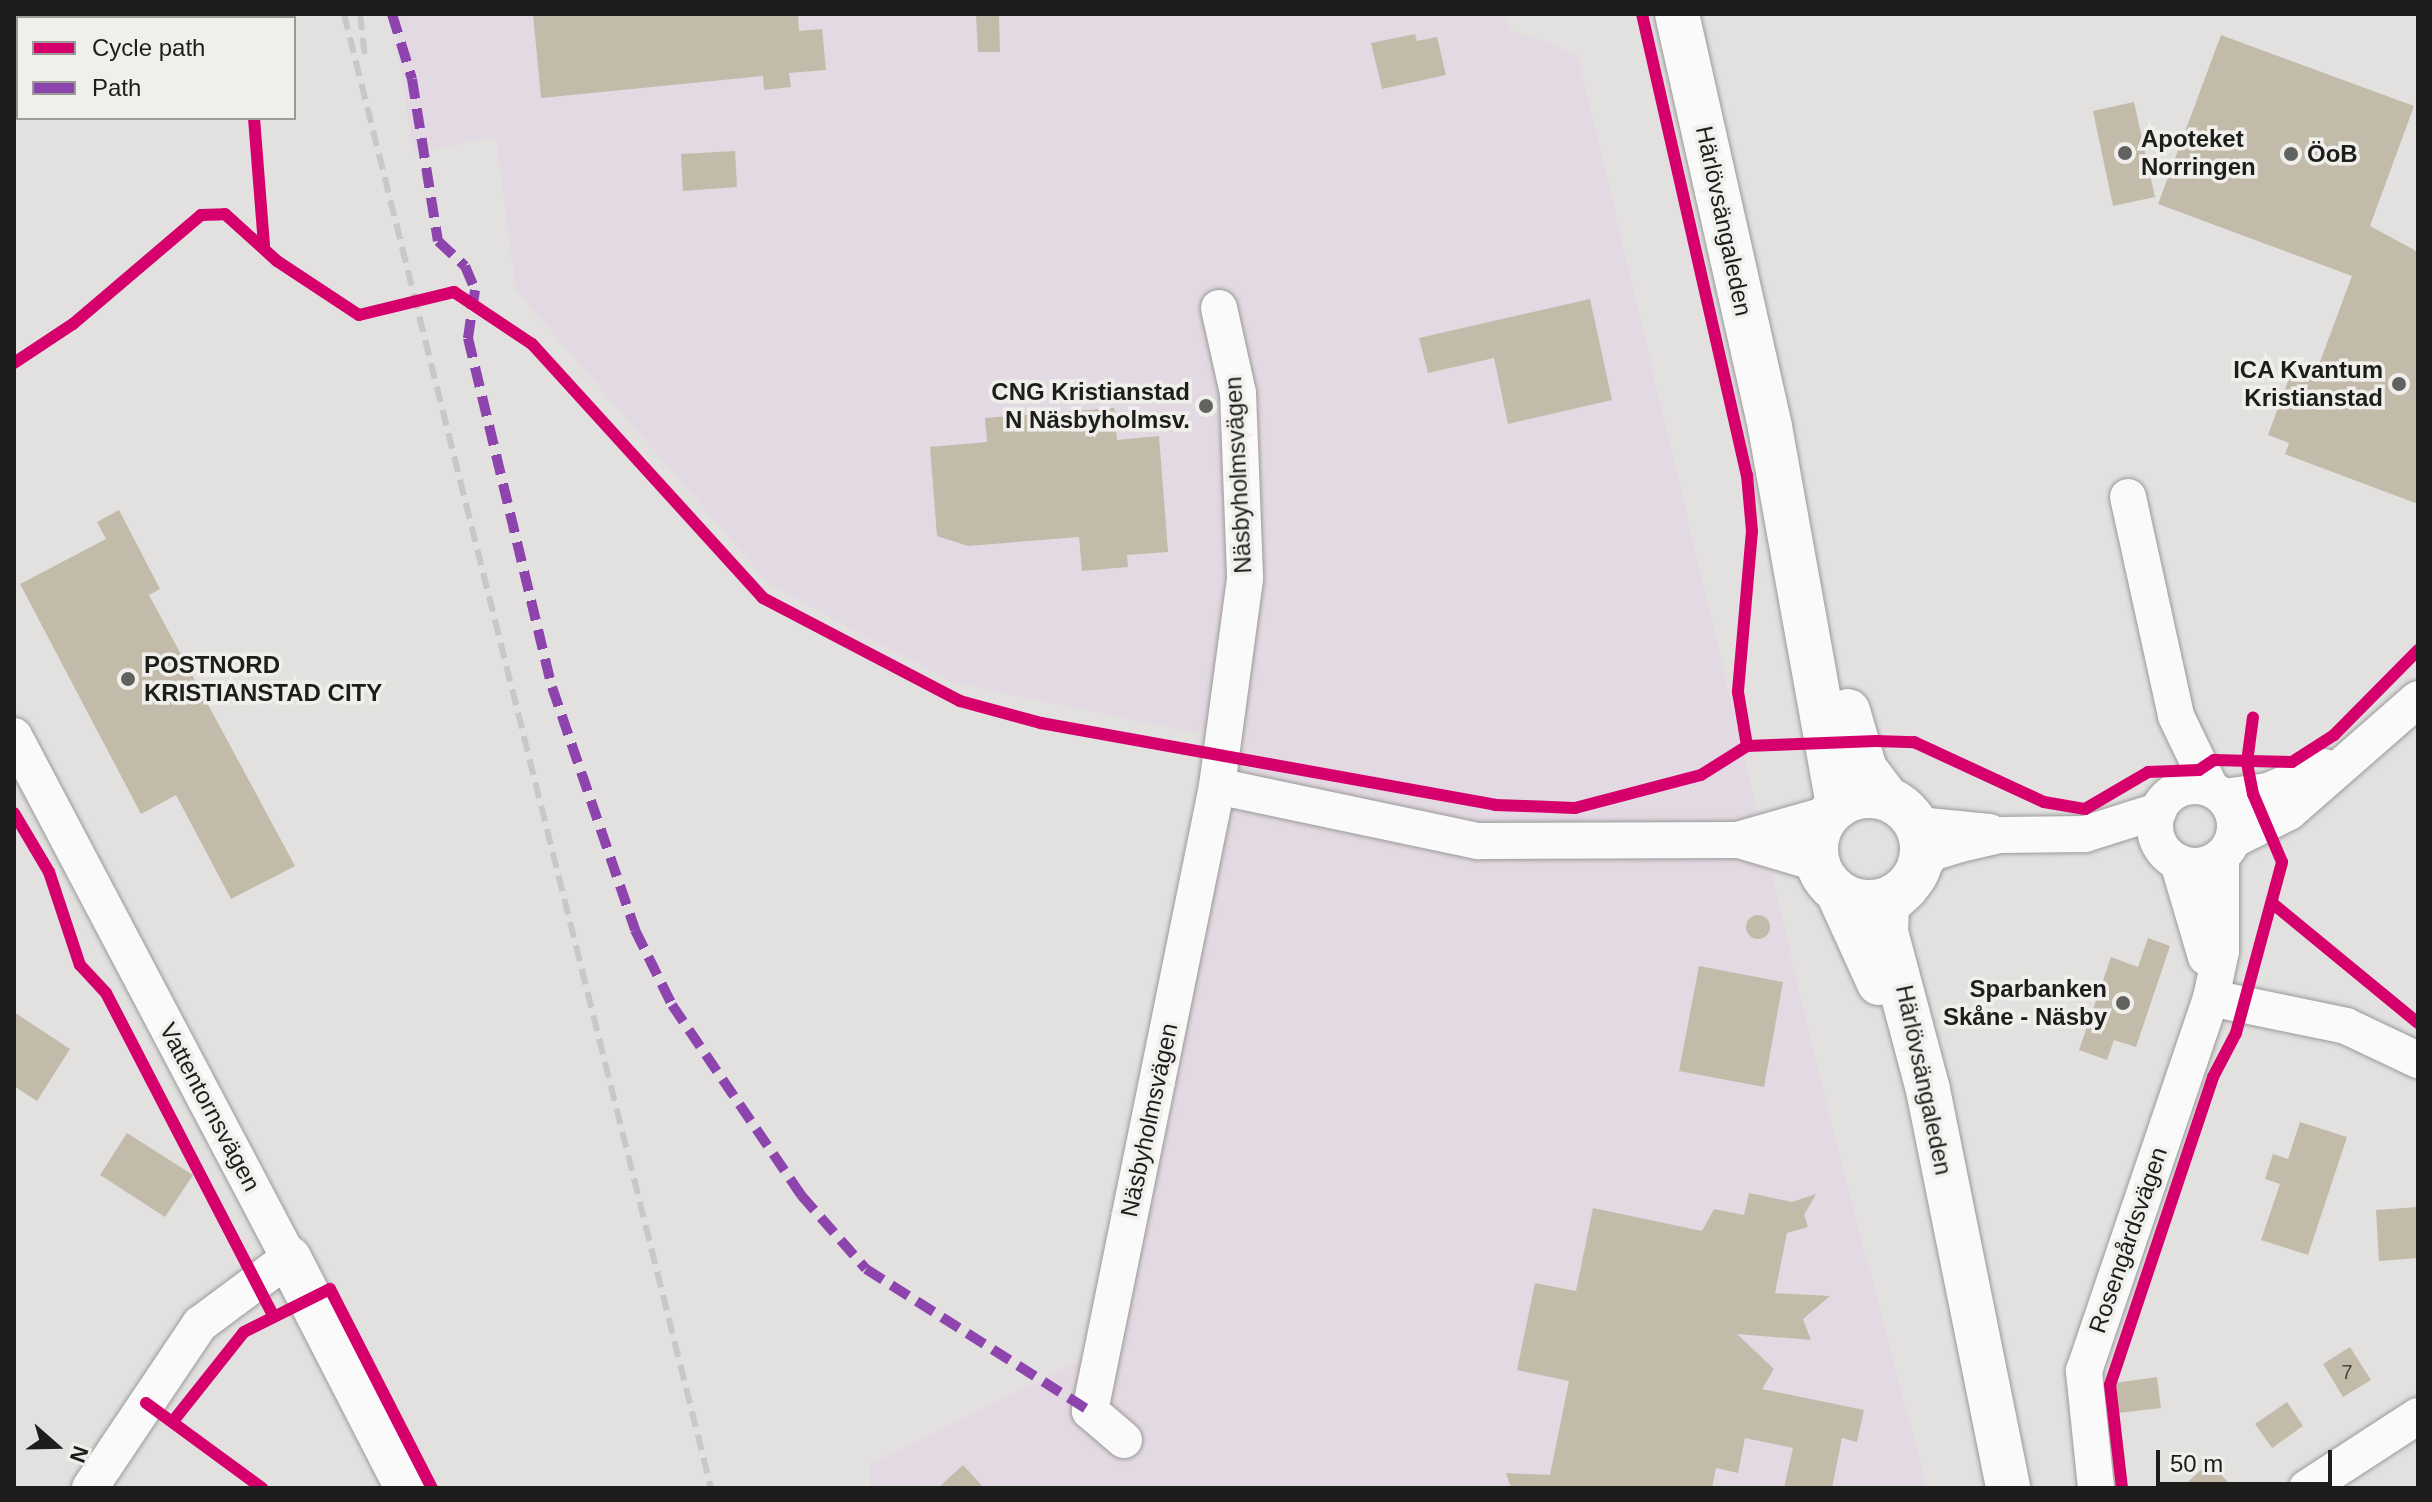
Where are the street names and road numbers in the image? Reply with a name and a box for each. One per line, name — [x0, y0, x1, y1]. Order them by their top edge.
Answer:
street label: Härlövsängaleden — [1690, 123, 1758, 319]
street label: Näsbyholmsvägen — [1218, 376, 1258, 574]
street label: Härlövsängaleden — [1890, 982, 1958, 1178]
street label: Vattentornsvägen — [154, 1018, 266, 1196]
street label: Näsbyholmsvägen — [1114, 1020, 1184, 1220]
street label: Rosengårdsvägen — [2083, 1143, 2173, 1337]

